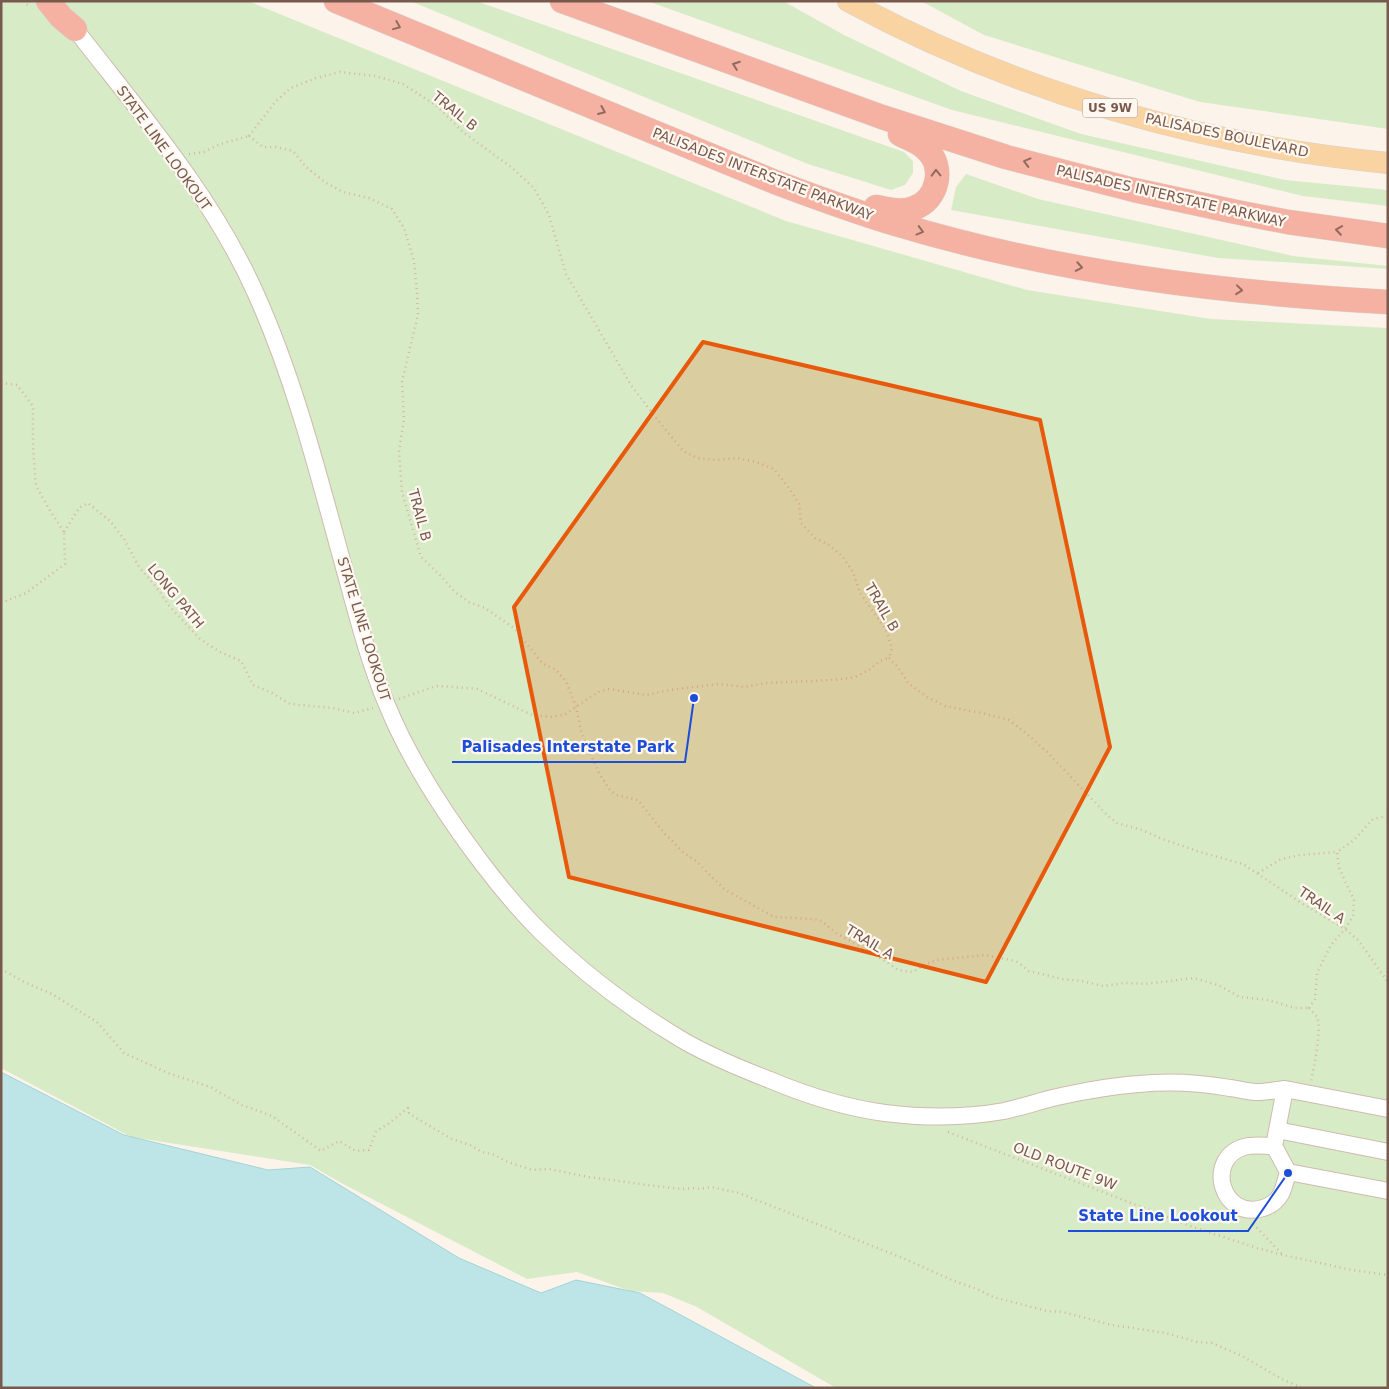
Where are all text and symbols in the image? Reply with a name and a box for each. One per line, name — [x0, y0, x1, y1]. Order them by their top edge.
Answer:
one-way arrow — [393, 21, 401, 31]
one-way arrow — [733, 61, 741, 71]
street label: STATE LINE LOOKOUT — [113, 83, 215, 214]
street label: TRAIL B — [428, 87, 481, 134]
road number: US 9W — [1082, 99, 1138, 118]
one-way arrow — [597, 105, 606, 115]
street label: PALISADES BOULEVARD — [1144, 110, 1310, 160]
street label: PALISADES INTERSTATE PARKWAY — [651, 124, 876, 224]
one-way arrow — [1023, 158, 1031, 168]
street label: PALISADES INTERSTATE PARKWAY — [1055, 162, 1288, 230]
one-way arrow — [931, 168, 941, 176]
one-way arrow — [916, 225, 925, 236]
one-way arrow — [1335, 225, 1343, 236]
one-way arrow — [1074, 261, 1083, 271]
one-way arrow — [1236, 284, 1244, 295]
street label: TRAIL B — [405, 486, 435, 543]
street label: STATE LINE LOOKOUT — [334, 555, 394, 703]
street label: LONG PATH — [144, 561, 208, 631]
street label: TRAIL B — [861, 579, 902, 634]
callout: Palisades Interstate Park — [452, 732, 685, 762]
text: Palisades Interstate Park — [462, 738, 676, 756]
street label: TRAIL A — [1295, 883, 1349, 927]
street label: TRAIL A — [842, 921, 897, 963]
street label: OLD ROUTE 9W — [1011, 1139, 1119, 1193]
callout: State Line Lookout — [1068, 1201, 1248, 1231]
text: State Line Lookout — [1078, 1207, 1238, 1225]

